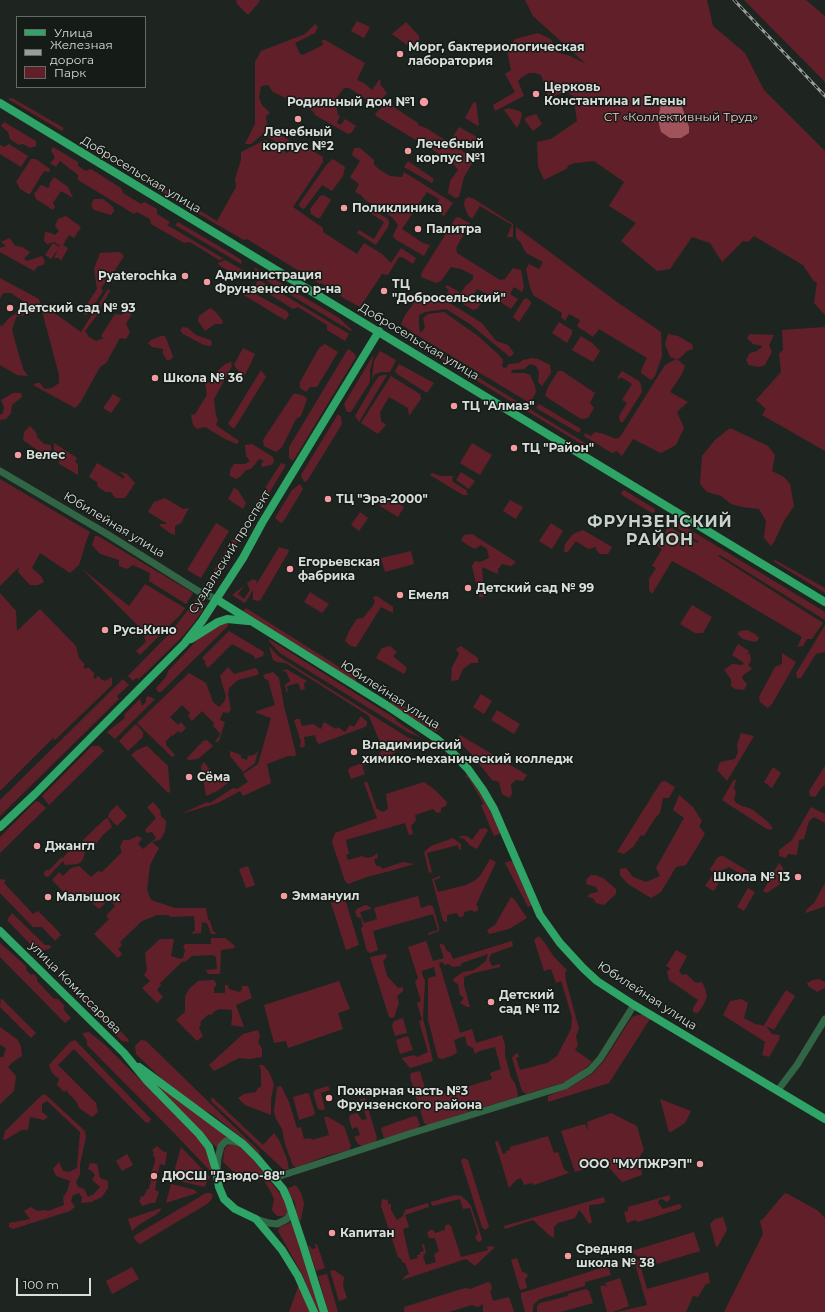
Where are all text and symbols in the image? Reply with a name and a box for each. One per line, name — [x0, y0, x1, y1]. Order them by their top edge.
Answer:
legend — [16, 16, 146, 88]
text: Улица — [54, 25, 93, 40]
text: Железная дорога — [50, 37, 113, 67]
place label: Морг, бактериологическая лаборатория — [408, 40, 584, 68]
marker: Морг, бактериологическая лаборатория — [395, 49, 405, 59]
text: Парк — [54, 65, 86, 80]
place label: Церковь Константина и Елены — [544, 80, 686, 108]
marker: Церковь Константина и Елены — [531, 89, 541, 99]
place label: Родильный дом №1 — [287, 95, 415, 109]
marker: Родильный дом №1 — [418, 96, 430, 108]
park label: СТ «Коллективный Труд» — [604, 110, 758, 124]
marker: Лечебный корпус №2 — [293, 114, 303, 124]
place label: Лечебный корпус №2 — [262, 125, 334, 153]
street label: Добросельская улица — [78, 133, 204, 217]
place label: Лечебный корпус №1 — [416, 137, 485, 165]
marker: Лечебный корпус №1 — [403, 146, 413, 156]
place label: Поликлиника — [352, 201, 442, 215]
marker: Поликлиника — [339, 203, 349, 213]
place label: Палитра — [426, 222, 481, 236]
marker: Палитра — [413, 224, 423, 234]
place label: Администрация Фрунзенского р-на — [215, 268, 341, 296]
place label: Pyaterochka — [98, 269, 177, 283]
marker: Pyaterochka — [180, 271, 190, 281]
marker: Администрация Фрунзенского р-на — [202, 277, 212, 287]
place label: ТЦ "Добросельский" — [392, 277, 506, 305]
marker: ТЦ "Добросельский" — [379, 286, 389, 296]
street label: Добросельская улица — [356, 300, 482, 384]
place label: Детский сад № 93 — [18, 301, 136, 315]
marker: Детский сад № 93 — [5, 303, 15, 313]
place label: Школа № 36 — [163, 371, 243, 385]
marker: Школа № 36 — [150, 373, 160, 383]
place label: ТЦ "Алмаз" — [462, 399, 535, 413]
marker: ТЦ "Алмаз" — [449, 401, 459, 411]
place label: ТЦ "Район" — [522, 441, 594, 455]
marker: ТЦ "Район" — [509, 443, 519, 453]
place label: Велес — [26, 448, 65, 462]
marker: Велес — [13, 450, 23, 460]
street label: Суздальский проспект — [186, 488, 274, 616]
street label: Юбилейная улица — [61, 489, 167, 561]
place label: ТЦ "Эра-2000" — [336, 492, 428, 506]
marker: ТЦ "Эра-2000" — [323, 494, 333, 504]
district label: ФРУНЗЕНСКИЙ РАЙОН — [587, 512, 733, 550]
place label: Егорьевская фабрика — [298, 555, 380, 583]
marker: Егорьевская фабрика — [285, 564, 295, 574]
place label: Детский сад № 99 — [476, 581, 594, 595]
marker: Детский сад № 99 — [463, 583, 473, 593]
place label: Емеля — [408, 588, 449, 602]
marker: Емеля — [395, 590, 405, 600]
place label: РусьКино — [113, 623, 177, 637]
marker: РусьКино — [100, 625, 110, 635]
street label: Юбилейная улица — [338, 658, 442, 732]
place label: Владимирский химико-механический колледж — [362, 738, 573, 766]
marker: Владимирский химико-механический колледж — [349, 747, 359, 757]
place label: Сёма — [197, 770, 230, 784]
marker: Сёма — [184, 772, 194, 782]
place label: Джангл — [45, 839, 95, 853]
marker: Джангл — [32, 841, 42, 851]
place label: Школа № 13 — [713, 870, 790, 884]
marker: Школа № 13 — [793, 872, 803, 882]
place label: Эммануил — [292, 889, 360, 903]
place label: Малышок — [56, 890, 120, 904]
marker: Эммануил — [279, 891, 289, 901]
marker: Малышок — [43, 892, 53, 902]
street label: улица Комиссарова — [26, 939, 124, 1037]
street label: Юбилейная улица — [595, 959, 699, 1033]
place label: Детский сад № 112 — [499, 988, 560, 1016]
marker: Детский сад № 112 — [486, 997, 496, 1007]
place label: Пожарная часть №3 Фрунзенского района — [337, 1084, 482, 1112]
marker: Пожарная часть №3 Фрунзенского района — [324, 1093, 334, 1103]
place label: ООО "МУПЖРЭП" — [579, 1157, 692, 1171]
marker: ООО "МУПЖРЭП" — [695, 1159, 705, 1169]
place label: ДЮСШ "Дзюдо-88" — [162, 1169, 285, 1183]
marker: ДЮСШ "Дзюдо-88" — [149, 1171, 159, 1181]
place label: Капитан — [340, 1226, 395, 1240]
marker: Капитан — [327, 1228, 337, 1238]
place label: Средняя школа № 38 — [576, 1242, 655, 1270]
marker: Средняя школа № 38 — [563, 1251, 573, 1261]
scale bar — [18, 1270, 93, 1296]
text: 100 m — [23, 1277, 59, 1292]

